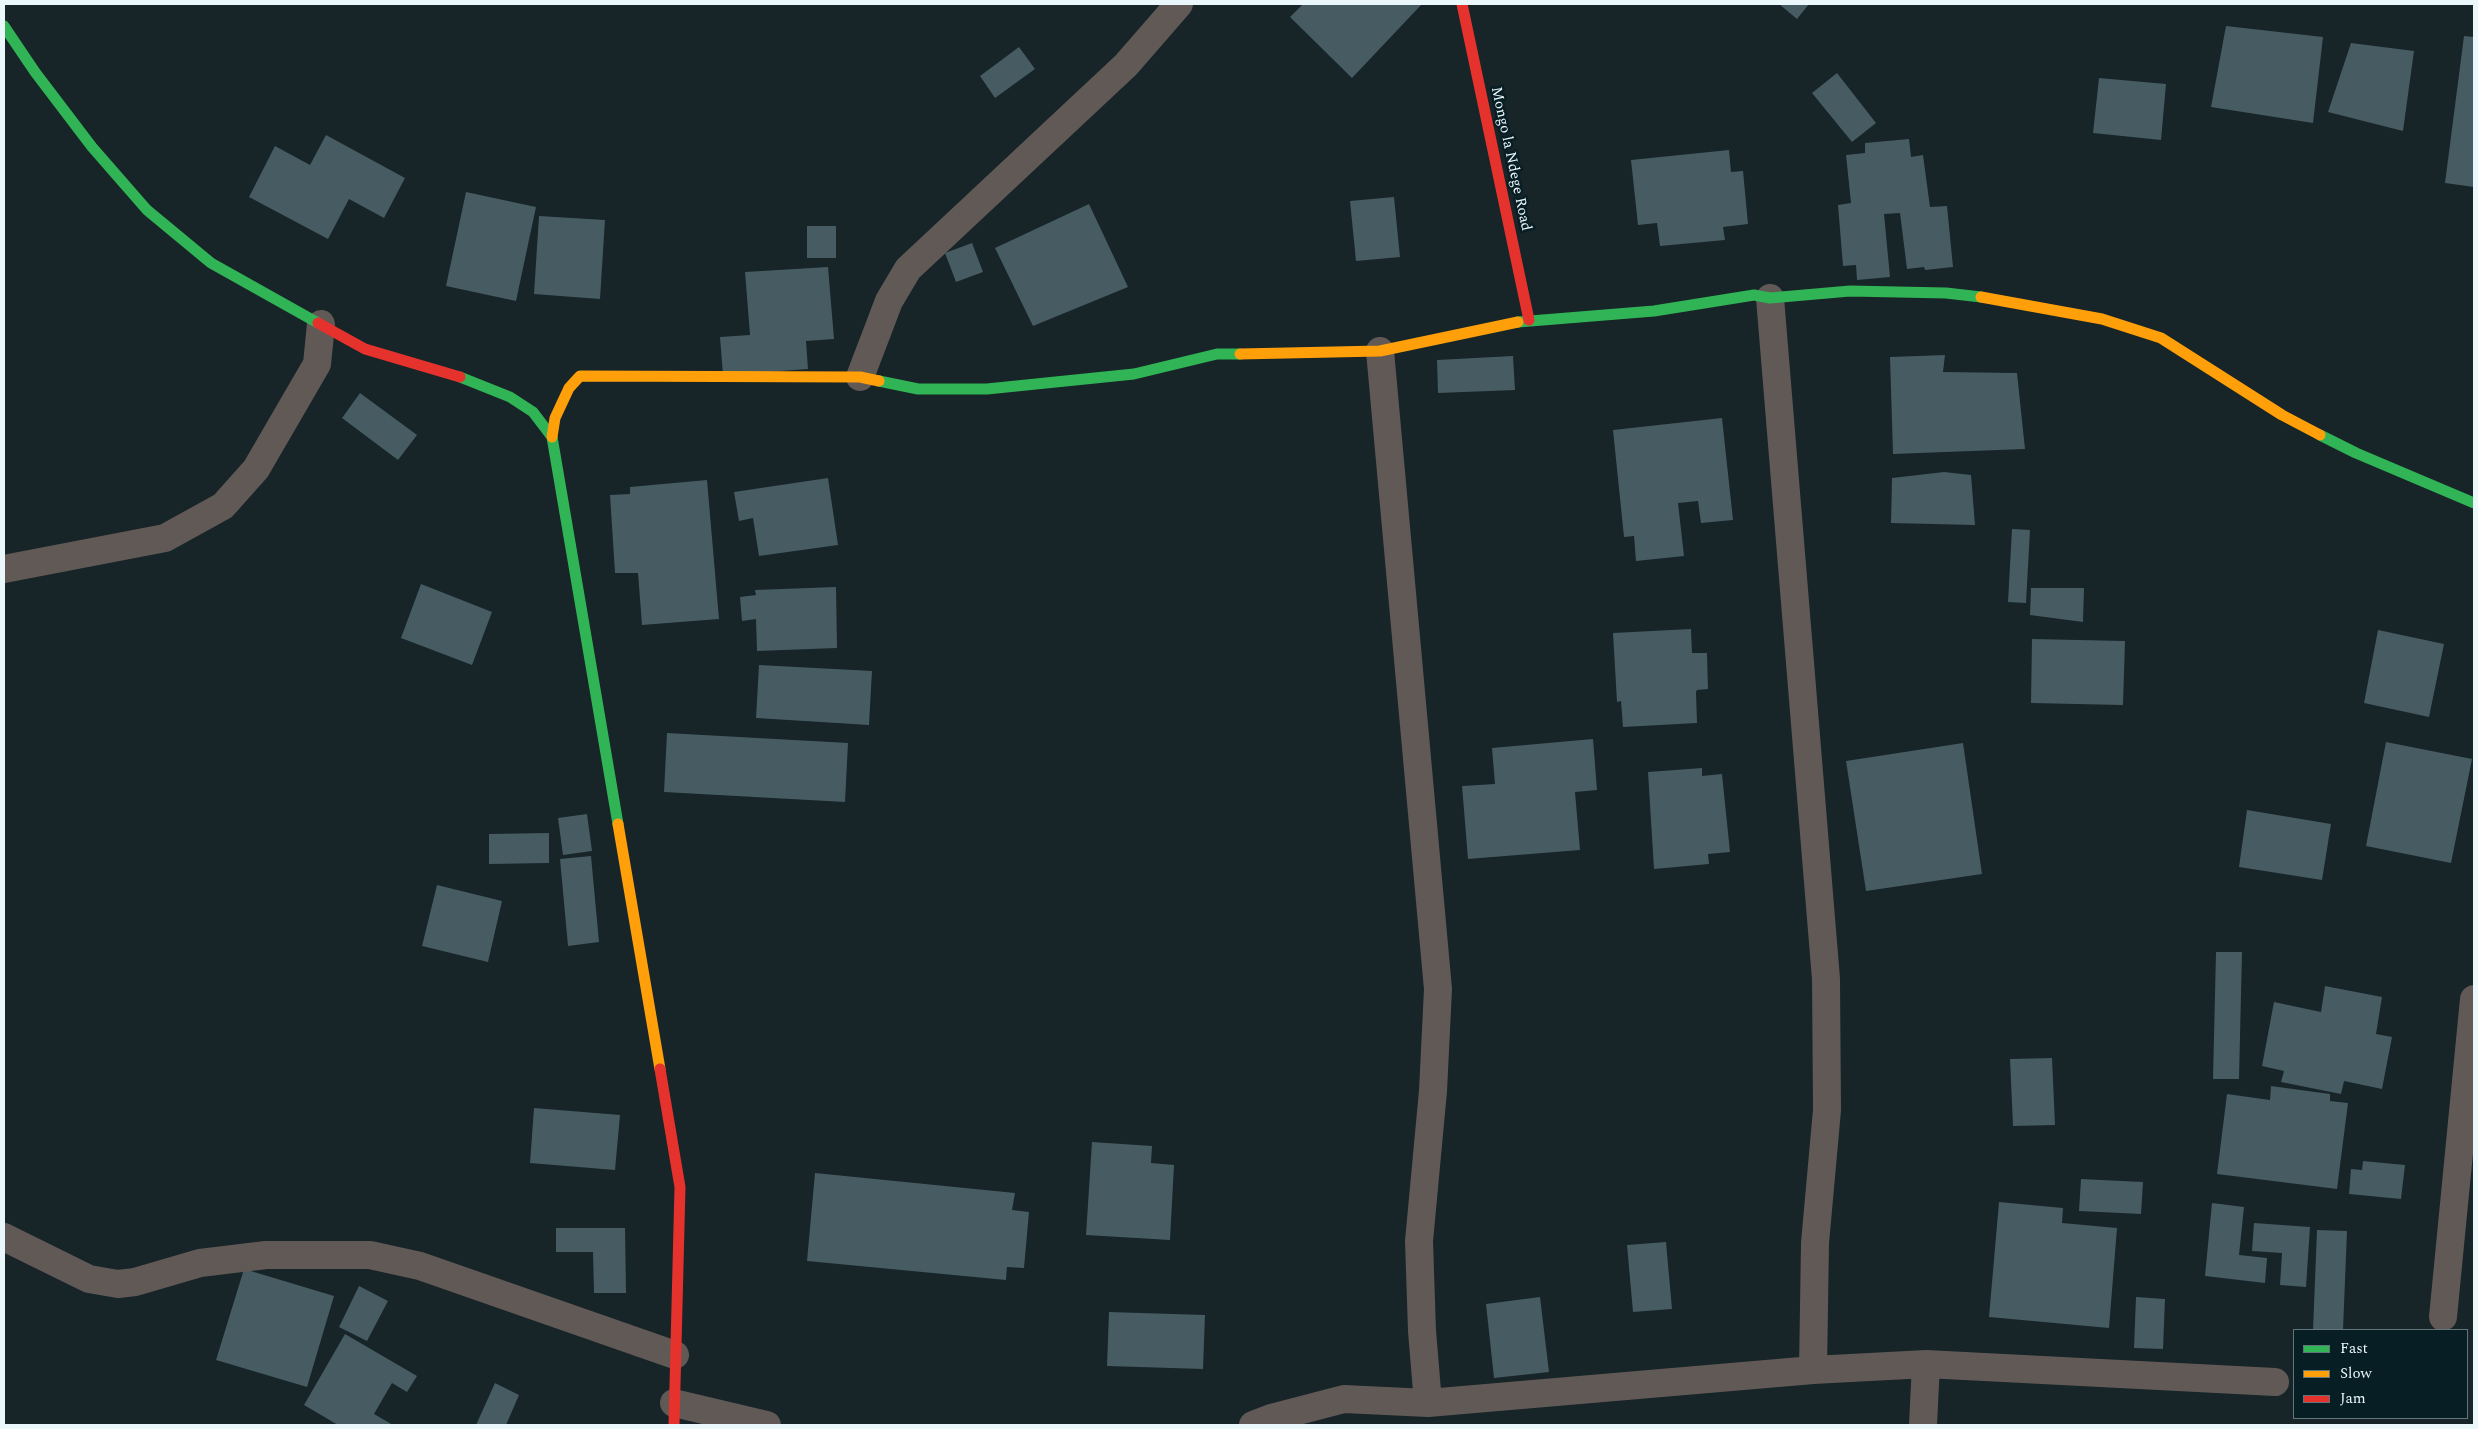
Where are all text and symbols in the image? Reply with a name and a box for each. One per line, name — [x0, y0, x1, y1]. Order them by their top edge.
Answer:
street label: Mongo la Ndege Road — [1486, 85, 1534, 233]
legend — [2293, 1329, 2468, 1419]
text: Fast — [2340, 1337, 2368, 1360]
text: Slow — [2340, 1362, 2372, 1385]
text: Jam — [2340, 1387, 2366, 1410]

